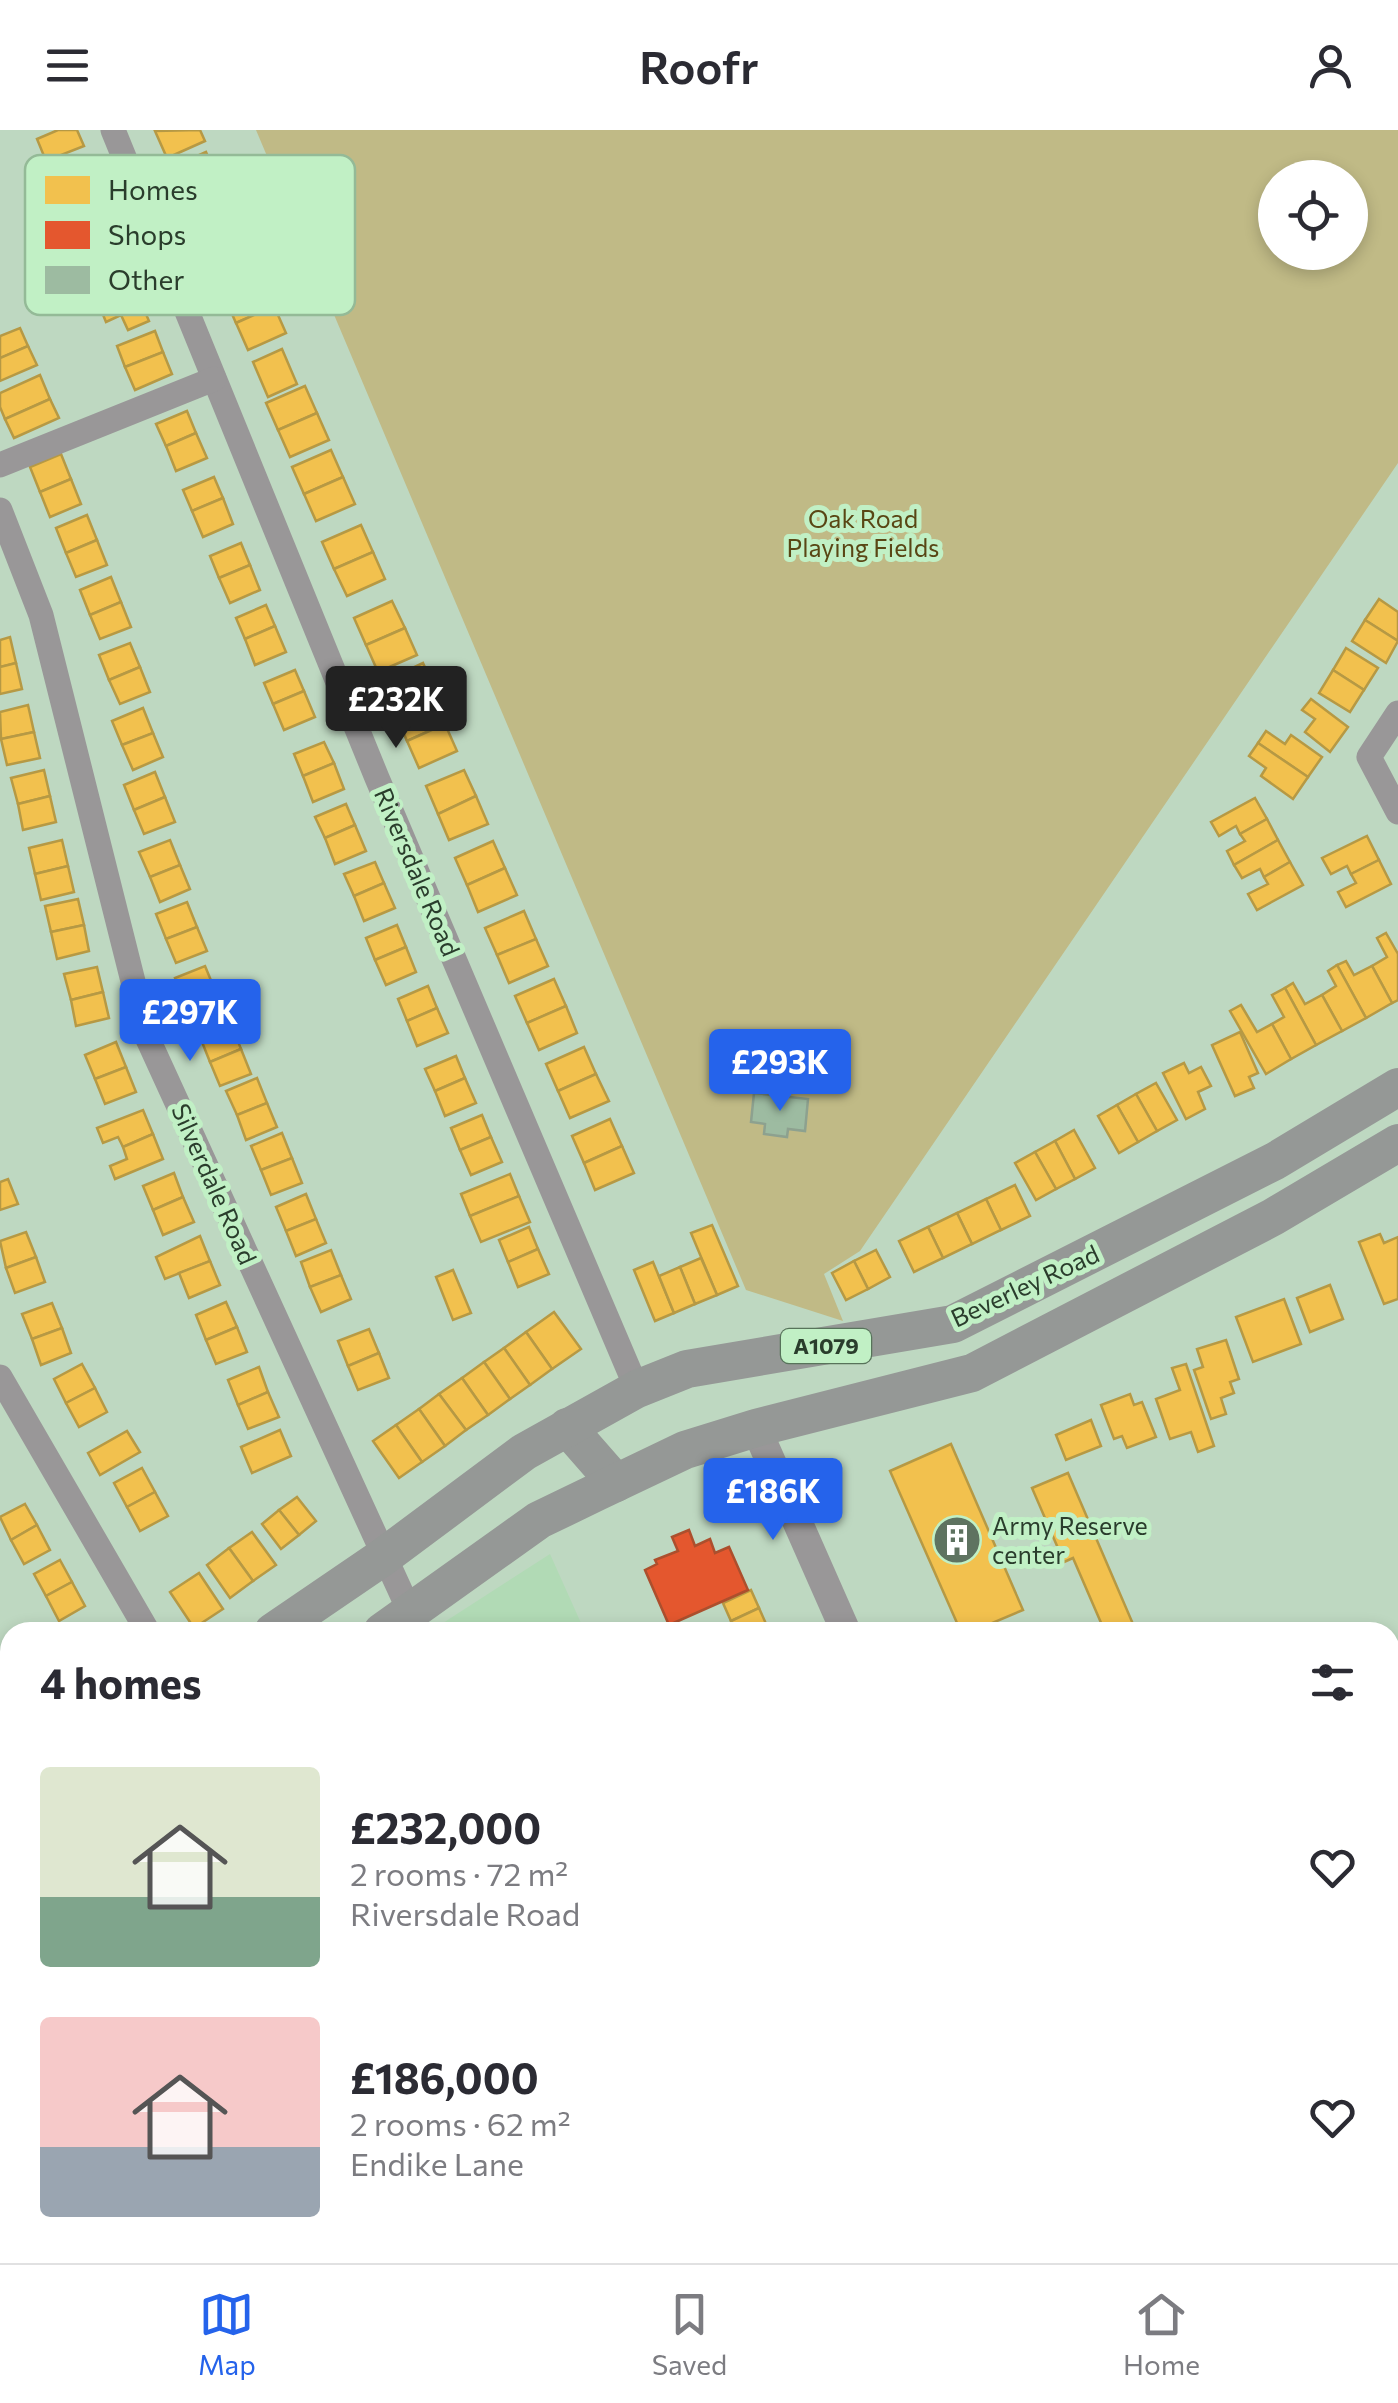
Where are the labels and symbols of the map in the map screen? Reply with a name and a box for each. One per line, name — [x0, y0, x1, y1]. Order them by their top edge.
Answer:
legend — [25, 155, 355, 315]
text: Homes — [108, 172, 198, 206]
text: Shops — [108, 217, 186, 251]
text: Other — [108, 262, 184, 296]
park label: Oak Road Playing Fields — [787, 503, 939, 562]
pin: £232K — [326, 666, 466, 751]
street label: Riversdale Road — [369, 783, 467, 960]
pin: £297K — [120, 979, 260, 1064]
pin: £293K — [710, 1029, 850, 1114]
street label: Silverdale Road — [166, 1099, 264, 1269]
street label: Beverley Road — [946, 1238, 1103, 1332]
road number: A1079 — [781, 1329, 871, 1363]
pin: £186K — [703, 1458, 843, 1543]
place label: Army Reserve center — [992, 1510, 1148, 1569]
building icon: Army Reserve center — [931, 1514, 983, 1566]

